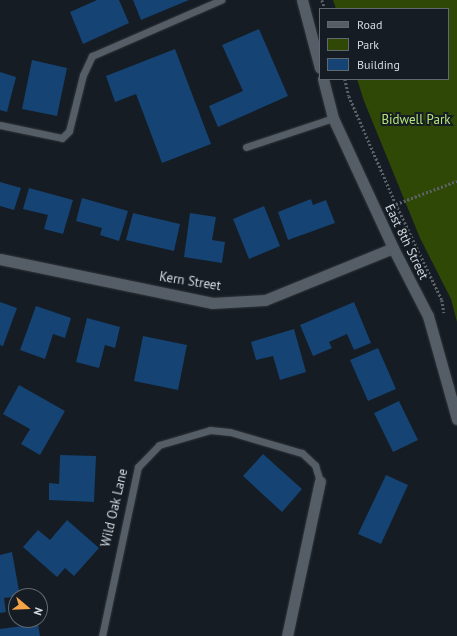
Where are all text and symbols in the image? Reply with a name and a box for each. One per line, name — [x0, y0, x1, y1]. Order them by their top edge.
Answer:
legend — [319, 8, 449, 80]
text: Road — [357, 17, 382, 32]
text: Park — [357, 37, 379, 52]
text: Building — [357, 57, 400, 72]
park label: Bidwell Park — [381, 112, 451, 128]
street label: East 8th Street — [381, 202, 431, 282]
street label: Kern Street — [158, 269, 222, 295]
street label: Wild Oak Lane — [98, 467, 132, 549]
north arrow — [8, 588, 48, 628]
text: N — [31, 606, 46, 617]

